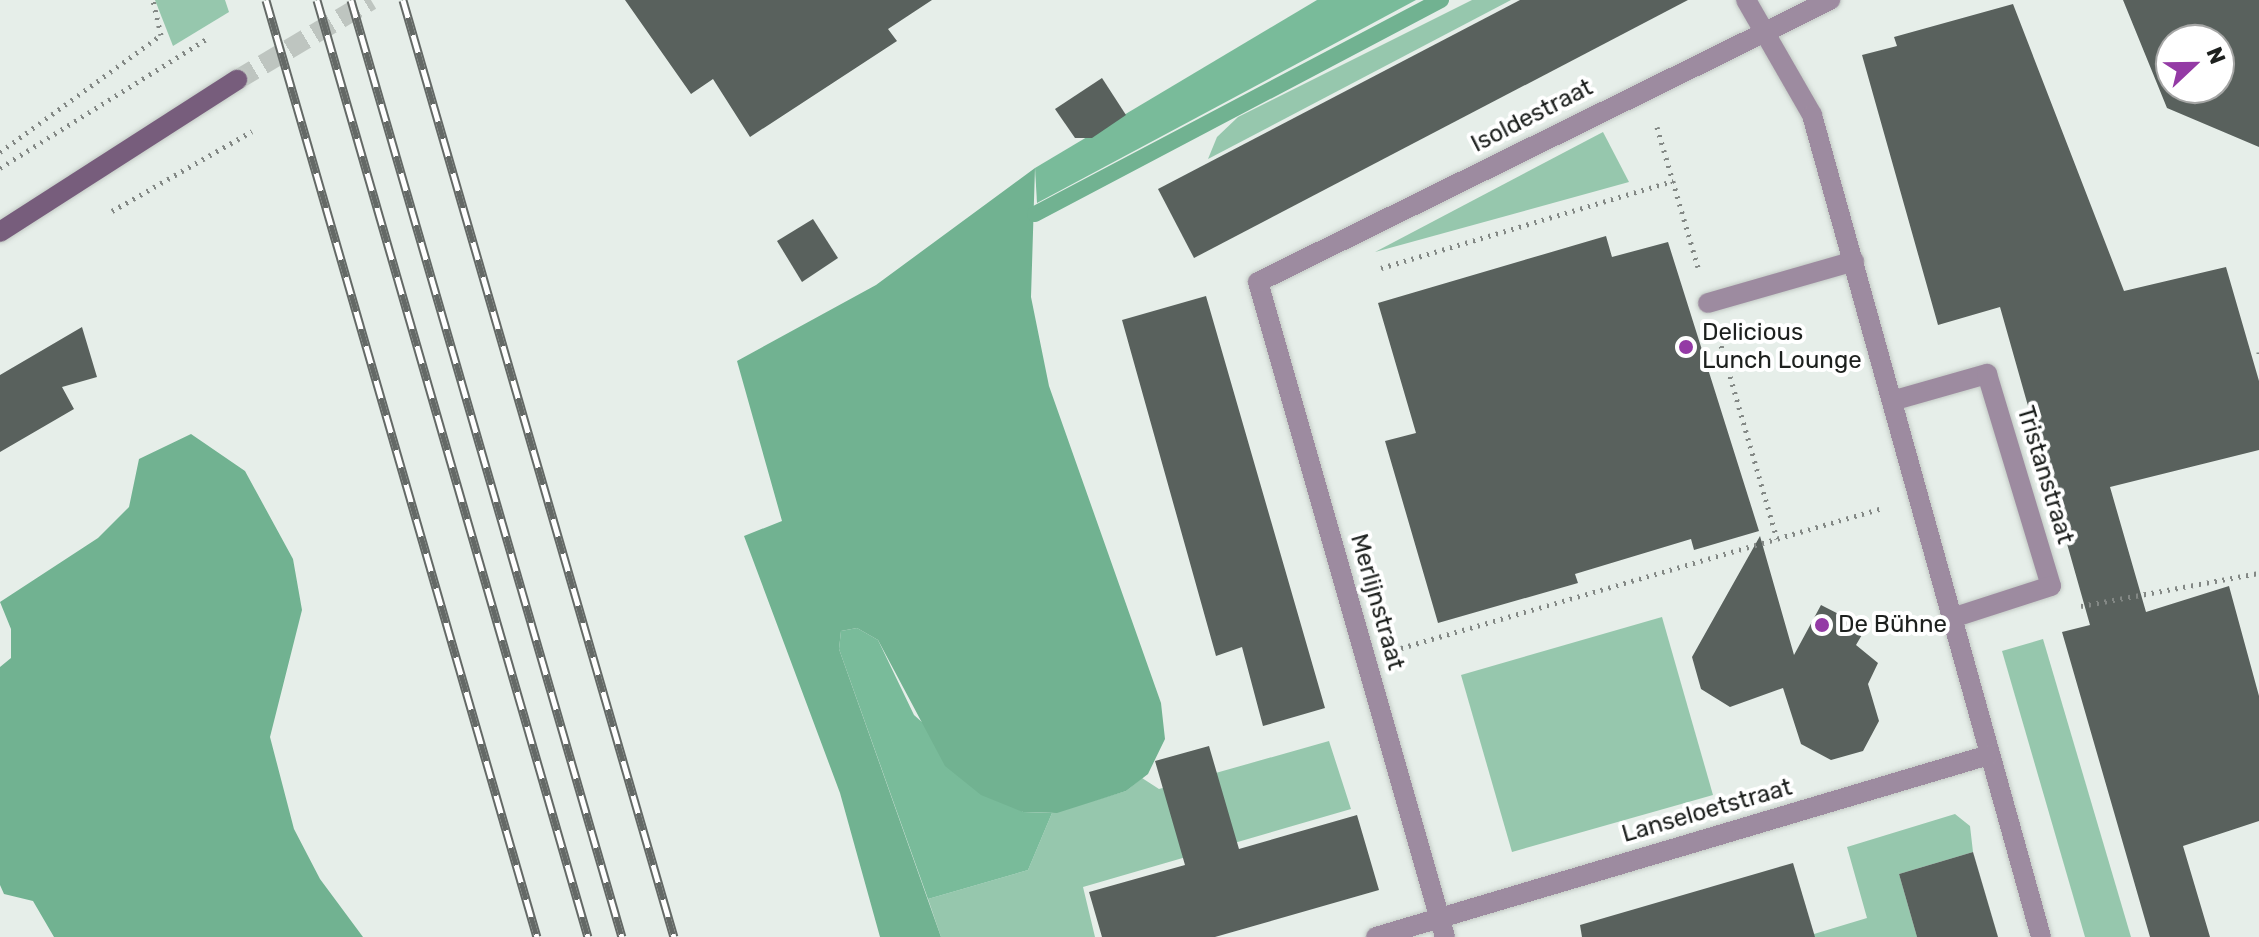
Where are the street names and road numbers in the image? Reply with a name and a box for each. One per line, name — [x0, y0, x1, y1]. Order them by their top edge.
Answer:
street label: Isoldestraat — [1466, 73, 1598, 159]
street label: Tristanstraat — [2010, 403, 2080, 547]
street label: Merlijnstraat — [1344, 531, 1410, 673]
street label: Lanseloetstraat — [1619, 773, 1795, 849]

